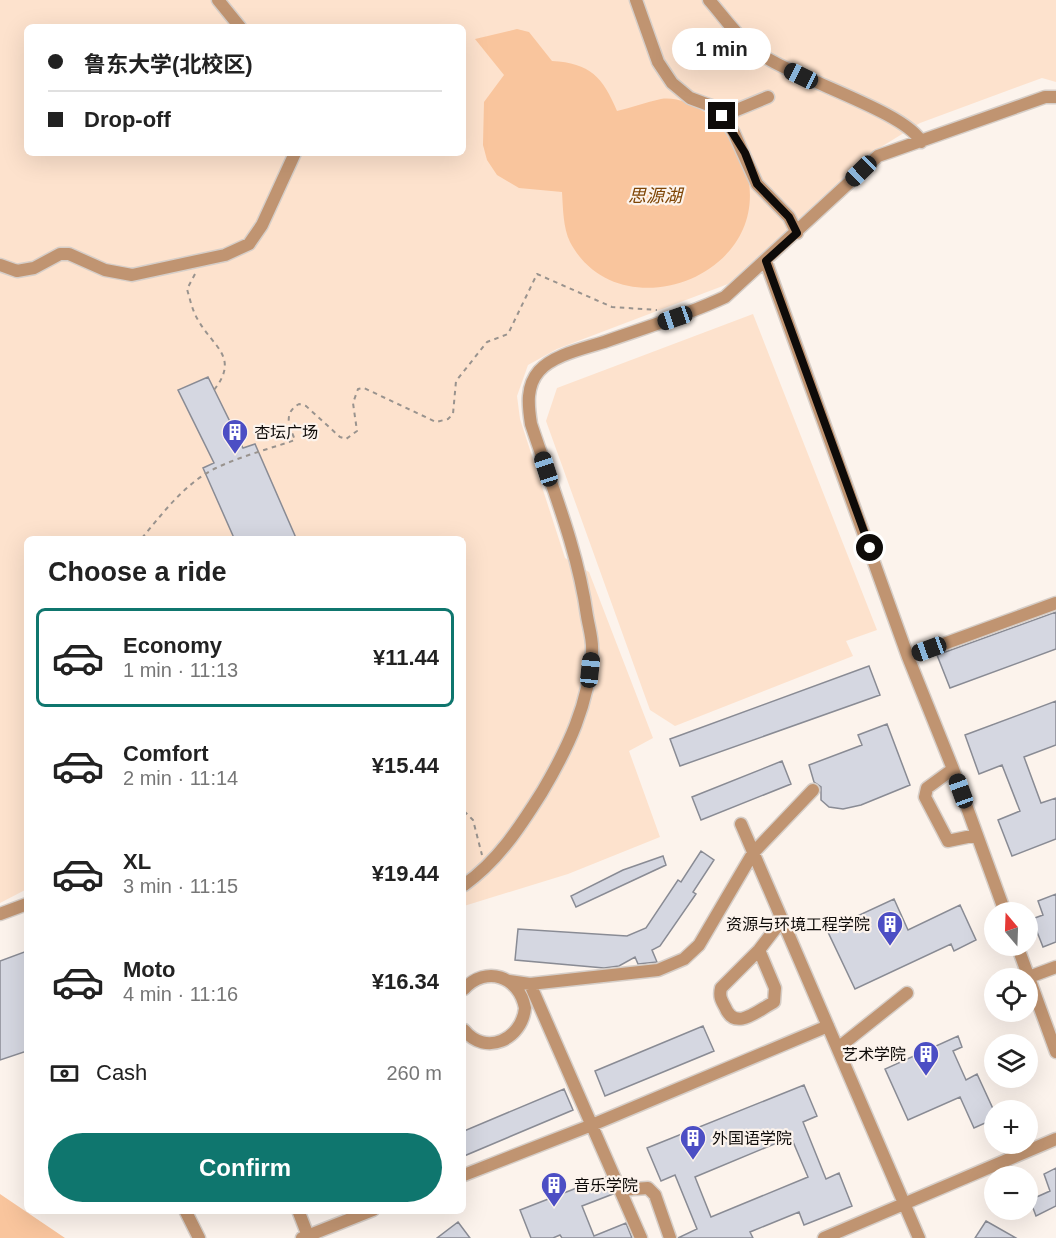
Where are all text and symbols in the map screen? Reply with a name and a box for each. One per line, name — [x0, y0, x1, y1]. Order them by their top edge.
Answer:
callout: 1 min — [672, 29, 771, 71]
text: 1 min — [695, 38, 748, 60]
text: 鲁东大学(北校区) — [84, 52, 253, 77]
car — [781, 60, 821, 92]
route end — [708, 102, 735, 129]
text: Drop-off — [84, 107, 171, 132]
car — [842, 152, 880, 190]
water label: 思源湖 — [628, 186, 685, 206]
car — [655, 304, 695, 332]
building icon: 杏坛广场 — [220, 417, 250, 455]
place label: 杏坛广场 — [254, 424, 318, 441]
car — [532, 449, 560, 489]
route start — [856, 534, 883, 561]
text: Choose a ride — [48, 557, 227, 587]
icon: car — [51, 631, 105, 685]
text: Economy — [123, 633, 222, 658]
car — [909, 634, 949, 664]
text: ¥11.44 — [373, 645, 439, 670]
car — [579, 651, 601, 689]
text: 1 min · 11:13 — [123, 659, 238, 681]
icon: car — [51, 739, 105, 793]
text: Comfort — [123, 741, 209, 766]
text: ¥15.44 — [372, 753, 439, 778]
text: 2 min · 11:14 — [123, 767, 238, 789]
car — [946, 771, 976, 811]
icon: car — [51, 847, 105, 901]
text: XL — [123, 849, 151, 874]
text: ¥19.44 — [372, 861, 439, 886]
text: 3 min · 11:15 — [123, 875, 238, 897]
north arrow — [984, 902, 1038, 956]
map controls — [984, 902, 1038, 1220]
building icon: 资源与环境工程学院 — [875, 909, 905, 947]
place label: 资源与环境工程学院 — [726, 916, 870, 933]
icon: car — [51, 955, 105, 1009]
text: Moto — [123, 957, 176, 982]
button: locate — [984, 968, 1038, 1022]
text: ¥16.34 — [372, 969, 439, 994]
text: 4 min · 11:16 — [123, 983, 238, 1005]
button: layers — [984, 1034, 1038, 1088]
building icon: 艺术学院 — [911, 1039, 941, 1077]
place label: 艺术学院 — [842, 1046, 906, 1063]
icon: cash — [48, 1057, 81, 1090]
text: Cash — [96, 1060, 147, 1085]
text: 260 m — [386, 1062, 442, 1084]
button: + — [984, 1100, 1038, 1154]
building icon: 外国语学院 — [678, 1123, 708, 1161]
place label: 外国语学院 — [712, 1130, 792, 1147]
button: Confirm — [48, 1133, 442, 1202]
button: − — [984, 1166, 1038, 1220]
building icon: 音乐学院 — [539, 1170, 569, 1208]
place label: 音乐学院 — [574, 1177, 638, 1194]

